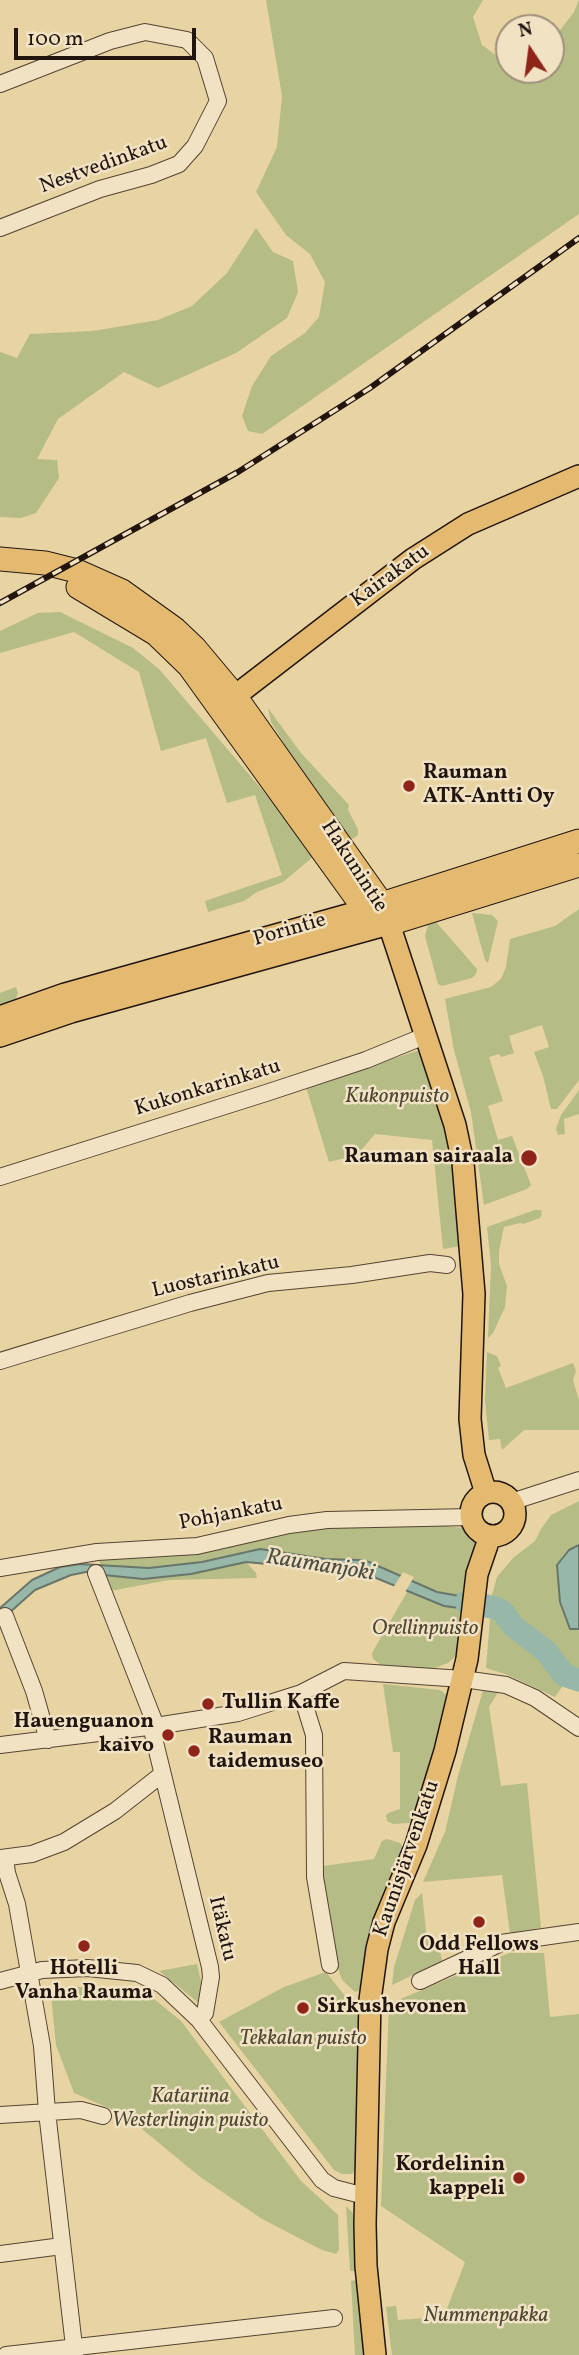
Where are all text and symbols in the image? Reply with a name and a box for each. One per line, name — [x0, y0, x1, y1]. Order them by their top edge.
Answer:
scale bar — [18, 14, 200, 58]
north arrow — [495, 14, 565, 84]
text: N — [516, 16, 535, 45]
text: 100 m — [27, 25, 84, 54]
street label: Nestvedinkatu — [37, 131, 171, 201]
street label: Kairakatu — [347, 540, 435, 614]
place label: Rauman ATK-Antti Oy — [423, 761, 555, 811]
marker: Rauman ATK-Antti Oy — [401, 778, 417, 794]
street label: Hakunintie — [314, 816, 392, 918]
street label: Porintie — [251, 909, 329, 953]
street label: Kukonkarinkatu — [132, 1055, 284, 1123]
park label: Kukonpuisto — [345, 1085, 449, 1111]
place label: Rauman sairaala — [344, 1145, 513, 1171]
marker: Rauman sairaala — [519, 1148, 539, 1168]
street label: Luostarinkatu — [150, 1251, 282, 1305]
street label: Pohjankatu — [177, 1493, 285, 1537]
water label: Raumanjoki — [264, 1545, 376, 1589]
park label: Orellinpuisto — [372, 1617, 478, 1643]
place label: Tullin Kaffe — [222, 1691, 340, 1717]
marker: Tullin Kaffe — [200, 1696, 216, 1712]
place label: Hauenguanon kaivo — [14, 1710, 154, 1760]
place label: Rauman taidemuseo — [208, 1726, 323, 1776]
marker: Hauenguanon kaivo — [160, 1727, 176, 1743]
marker: Rauman taidemuseo — [186, 1743, 202, 1759]
street label: Kaunisjärvenkatu — [369, 1777, 447, 1941]
street label: Itäkatu — [201, 1894, 241, 1964]
marker: Odd Fellows Hall — [471, 1914, 487, 1930]
place label: Odd Fellows Hall — [419, 1933, 539, 1983]
marker: Hotelli Vanha Rauma — [76, 1938, 92, 1954]
place label: Hotelli Vanha Rauma — [15, 1957, 153, 2007]
place label: Sirkushevonen — [317, 1995, 467, 2021]
marker: Sirkushevonen — [295, 2000, 311, 2016]
park label: Tekkalan puisto — [240, 2027, 366, 2053]
park label: Katariina Westerlingin puisto — [112, 2085, 268, 2135]
place label: Kordelinin kappeli — [395, 2153, 505, 2203]
marker: Kordelinin kappeli — [511, 2170, 527, 2186]
park label: Nummenpakka — [424, 2304, 548, 2330]

